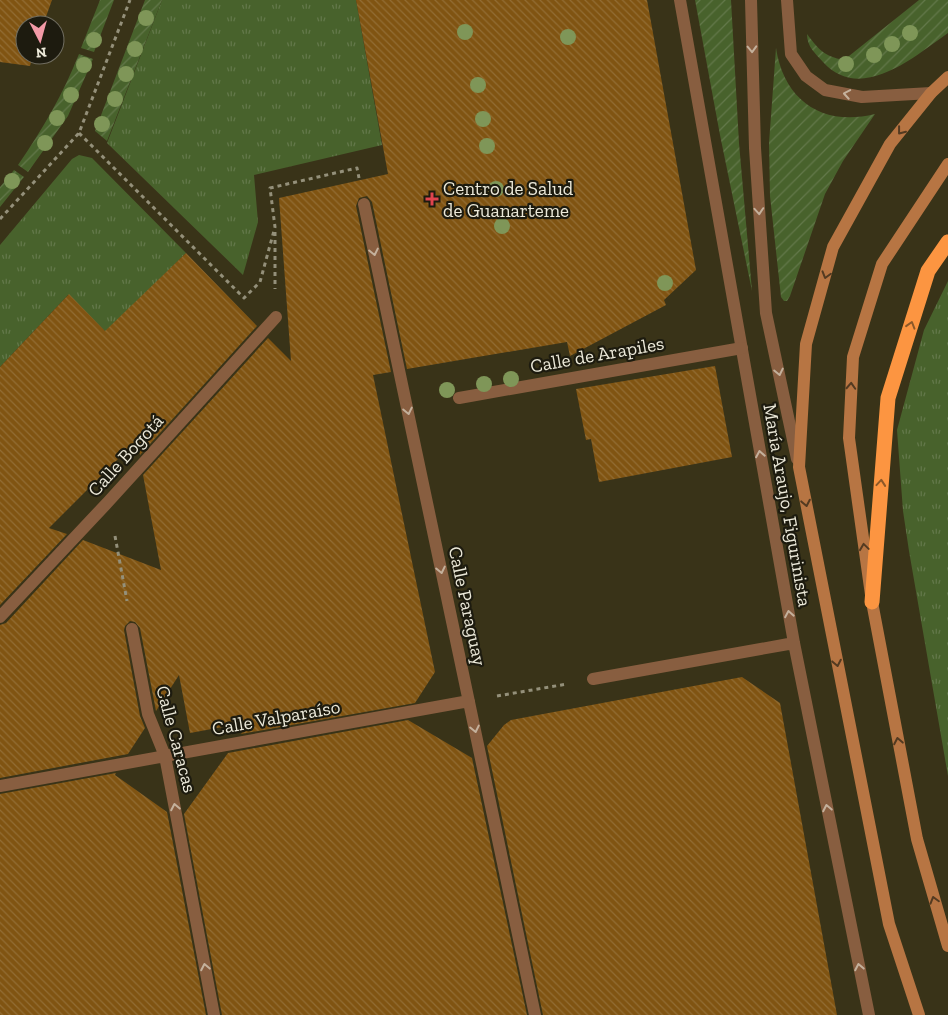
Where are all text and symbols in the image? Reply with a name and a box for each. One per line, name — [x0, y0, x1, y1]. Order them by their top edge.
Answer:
north arrow — [15, 15, 65, 65]
text: N — [35, 43, 47, 61]
one-way arrow — [747, 45, 758, 53]
one-way arrow — [843, 90, 852, 100]
one-way arrow — [898, 125, 906, 134]
place label: Centro de Salud de Guanarteme — [443, 177, 574, 222]
marker: Centro de Salud de Guanarteme — [425, 192, 439, 206]
one-way arrow — [754, 207, 765, 215]
one-way arrow — [369, 247, 379, 256]
one-way arrow — [821, 270, 831, 278]
one-way arrow — [906, 321, 916, 329]
street label: Calle de Arapiles — [528, 331, 666, 378]
one-way arrow — [773, 368, 783, 376]
one-way arrow — [846, 381, 857, 389]
street label: María Araujo, Figurinista — [758, 402, 817, 608]
one-way arrow — [402, 406, 413, 415]
street label: Calle Bogotá — [83, 410, 168, 501]
one-way arrow — [756, 450, 766, 459]
one-way arrow — [876, 479, 887, 487]
one-way arrow — [801, 499, 811, 508]
one-way arrow — [859, 543, 870, 551]
street label: Calle Paraguay — [444, 544, 491, 668]
one-way arrow — [436, 565, 446, 574]
one-way arrow — [784, 610, 794, 619]
one-way arrow — [832, 659, 842, 667]
street label: Calle Caracas — [151, 683, 202, 795]
street label: Calle Valparaíso — [210, 695, 342, 740]
one-way arrow — [469, 724, 480, 733]
one-way arrow — [894, 737, 904, 746]
one-way arrow — [170, 803, 181, 812]
one-way arrow — [822, 804, 833, 812]
one-way arrow — [929, 896, 939, 904]
one-way arrow — [200, 963, 211, 971]
one-way arrow — [855, 963, 865, 972]

